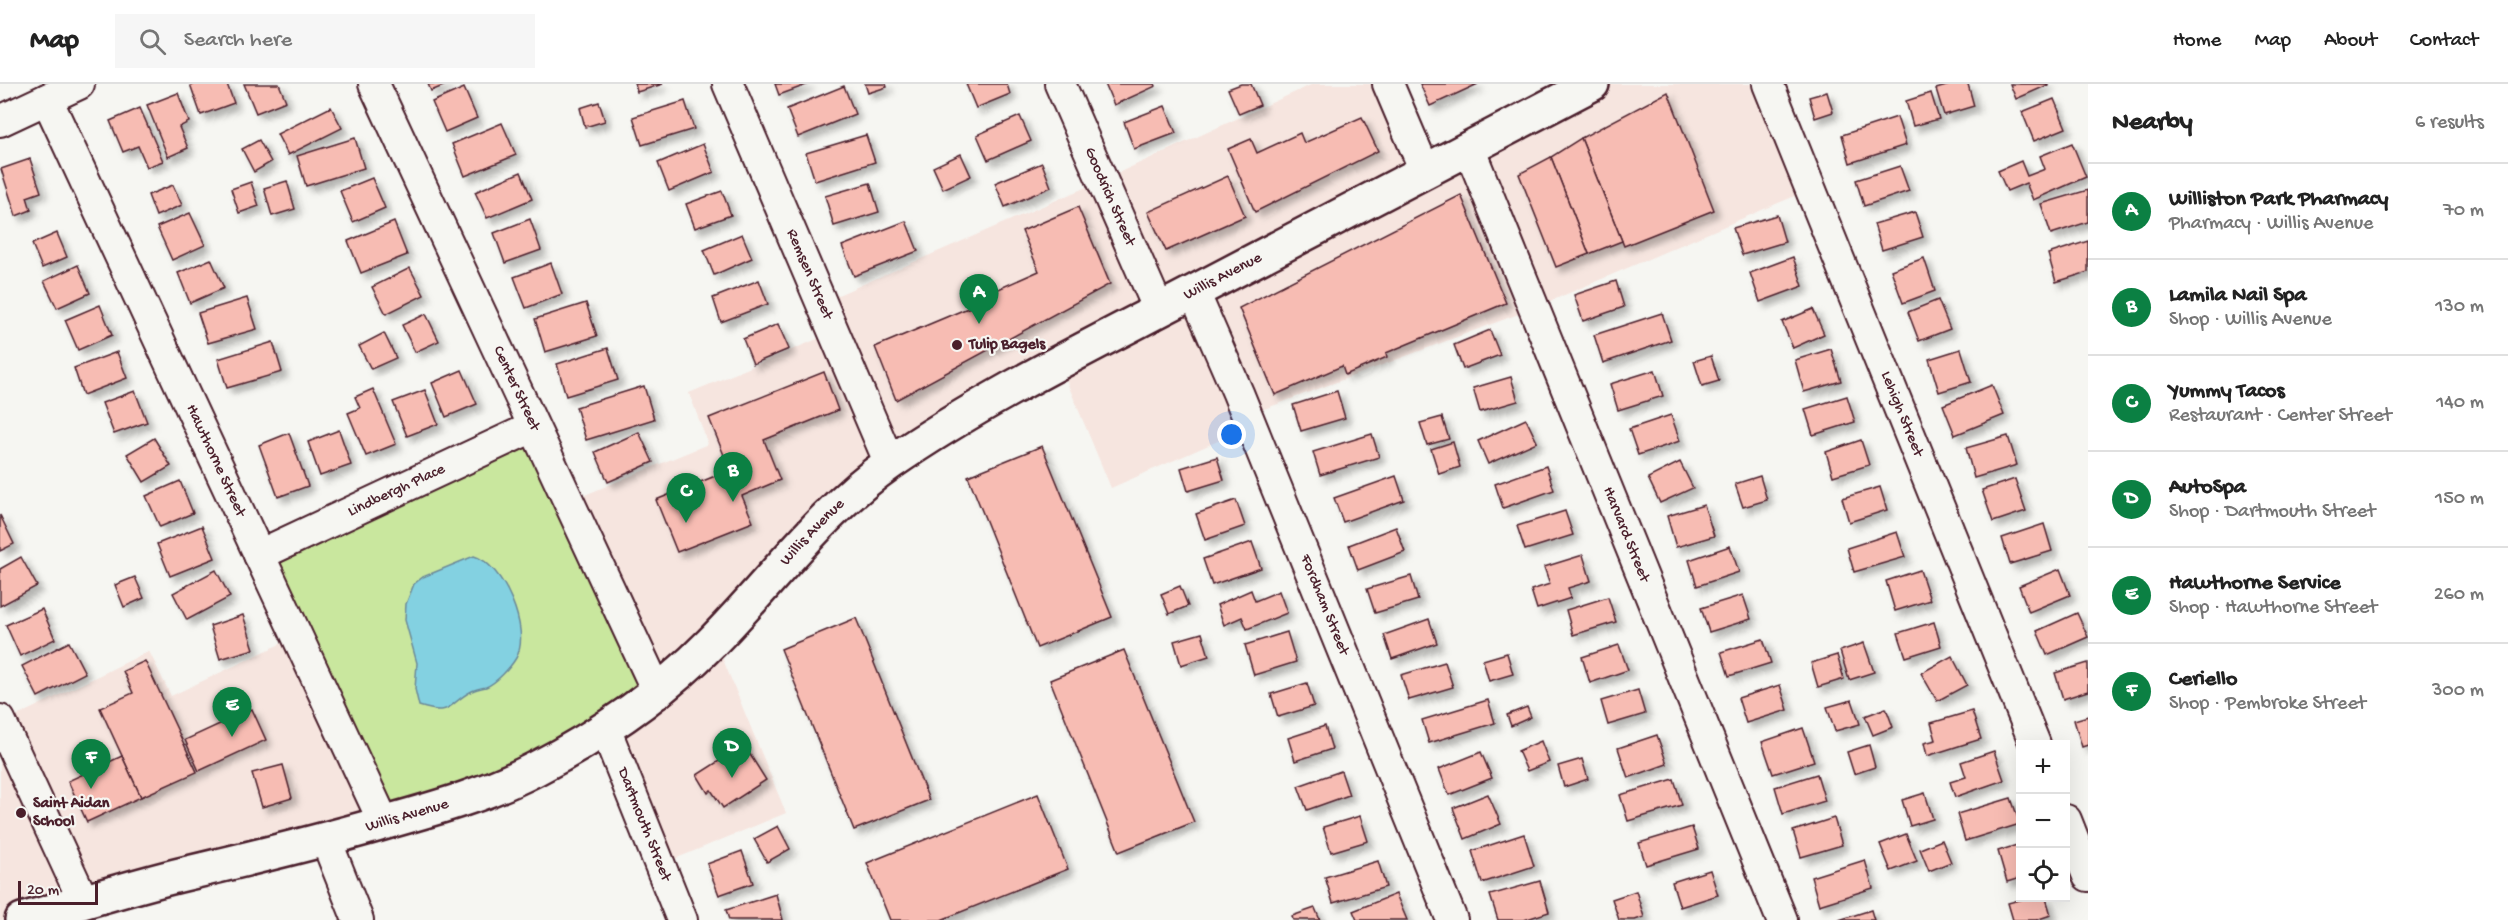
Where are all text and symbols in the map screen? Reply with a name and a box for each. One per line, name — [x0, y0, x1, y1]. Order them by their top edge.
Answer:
search box — [115, 14, 535, 68]
text: Map — [30, 25, 79, 58]
icon: search — [136, 25, 169, 58]
text: Search here — [184, 28, 292, 54]
text: Home — [2173, 29, 2221, 54]
text: Map — [2254, 29, 2291, 54]
text: About — [2324, 29, 2377, 54]
text: Contact — [2410, 29, 2478, 54]
text: Nearby — [2112, 108, 2193, 139]
text: 6 results — [2415, 112, 2484, 135]
street label: Goodrich Street — [1079, 144, 1140, 250]
text: Williston Park Pharmacy — [2169, 187, 2388, 213]
text: A — [2126, 200, 2137, 223]
text: 70 m — [2443, 200, 2484, 223]
text: Pharmacy · Willis Avenue — [2169, 213, 2373, 236]
street label: Remsen Street — [782, 226, 837, 324]
street label: Willis Avenue — [1181, 248, 1266, 305]
pin: A — [960, 274, 998, 324]
text: Lamila Nail Spa — [2169, 283, 2307, 309]
text: B — [2126, 296, 2137, 319]
text: 130 m — [2435, 296, 2484, 319]
text: Shop · Willis Avenue — [2169, 309, 2332, 332]
place label: Tulip Bagels — [967, 336, 1046, 355]
marker: Tulip Bagels — [950, 338, 964, 352]
street label: Center Street — [488, 343, 545, 435]
street label: Lehigh Street — [1876, 369, 1928, 461]
text: Yummy Tacos — [2169, 379, 2284, 405]
text: C — [2126, 392, 2137, 415]
text: 140 m — [2436, 392, 2484, 415]
street label: Hawthorne Street — [181, 401, 250, 521]
text: Restaurant · Center Street — [2169, 405, 2392, 428]
your location — [1217, 420, 1246, 449]
pin: B — [714, 452, 752, 502]
street label: Lindbergh Place — [345, 459, 449, 522]
pin: C — [666, 474, 706, 523]
text: AutoSpa — [2169, 475, 2246, 501]
street label: Harvard Street — [1598, 484, 1654, 586]
text: D — [2125, 488, 2138, 511]
text: 150 m — [2435, 488, 2484, 511]
street label: Willis Avenue — [776, 495, 850, 570]
text: Shop · Dartmouth Street — [2169, 501, 2375, 524]
street label: Fordham Street — [1295, 551, 1354, 659]
text: Hawthorne Service — [2169, 571, 2341, 597]
text: E — [2125, 584, 2138, 607]
text: 260 m — [2434, 584, 2484, 607]
text: Shop · Hawthorne Street — [2169, 597, 2377, 620]
text: Ceriello — [2169, 667, 2237, 693]
text: F — [2126, 680, 2137, 703]
text: 300 m — [2432, 680, 2484, 703]
pin: E — [212, 688, 252, 737]
text: Shop · Pembroke Street — [2169, 693, 2366, 716]
pin: D — [712, 728, 752, 778]
pin: F — [72, 740, 110, 789]
map controls — [2016, 740, 2070, 902]
button: + — [2016, 740, 2070, 794]
street label: Dartmouth Street — [612, 764, 675, 885]
button: − — [2016, 794, 2070, 848]
place label: Saint Aidan School — [33, 795, 110, 832]
street label: Willis Avenue — [363, 795, 452, 837]
marker: Saint Aidan School — [14, 806, 28, 820]
button: locate — [2016, 848, 2070, 902]
scale bar — [18, 878, 98, 906]
text: 20 m — [27, 882, 59, 901]

